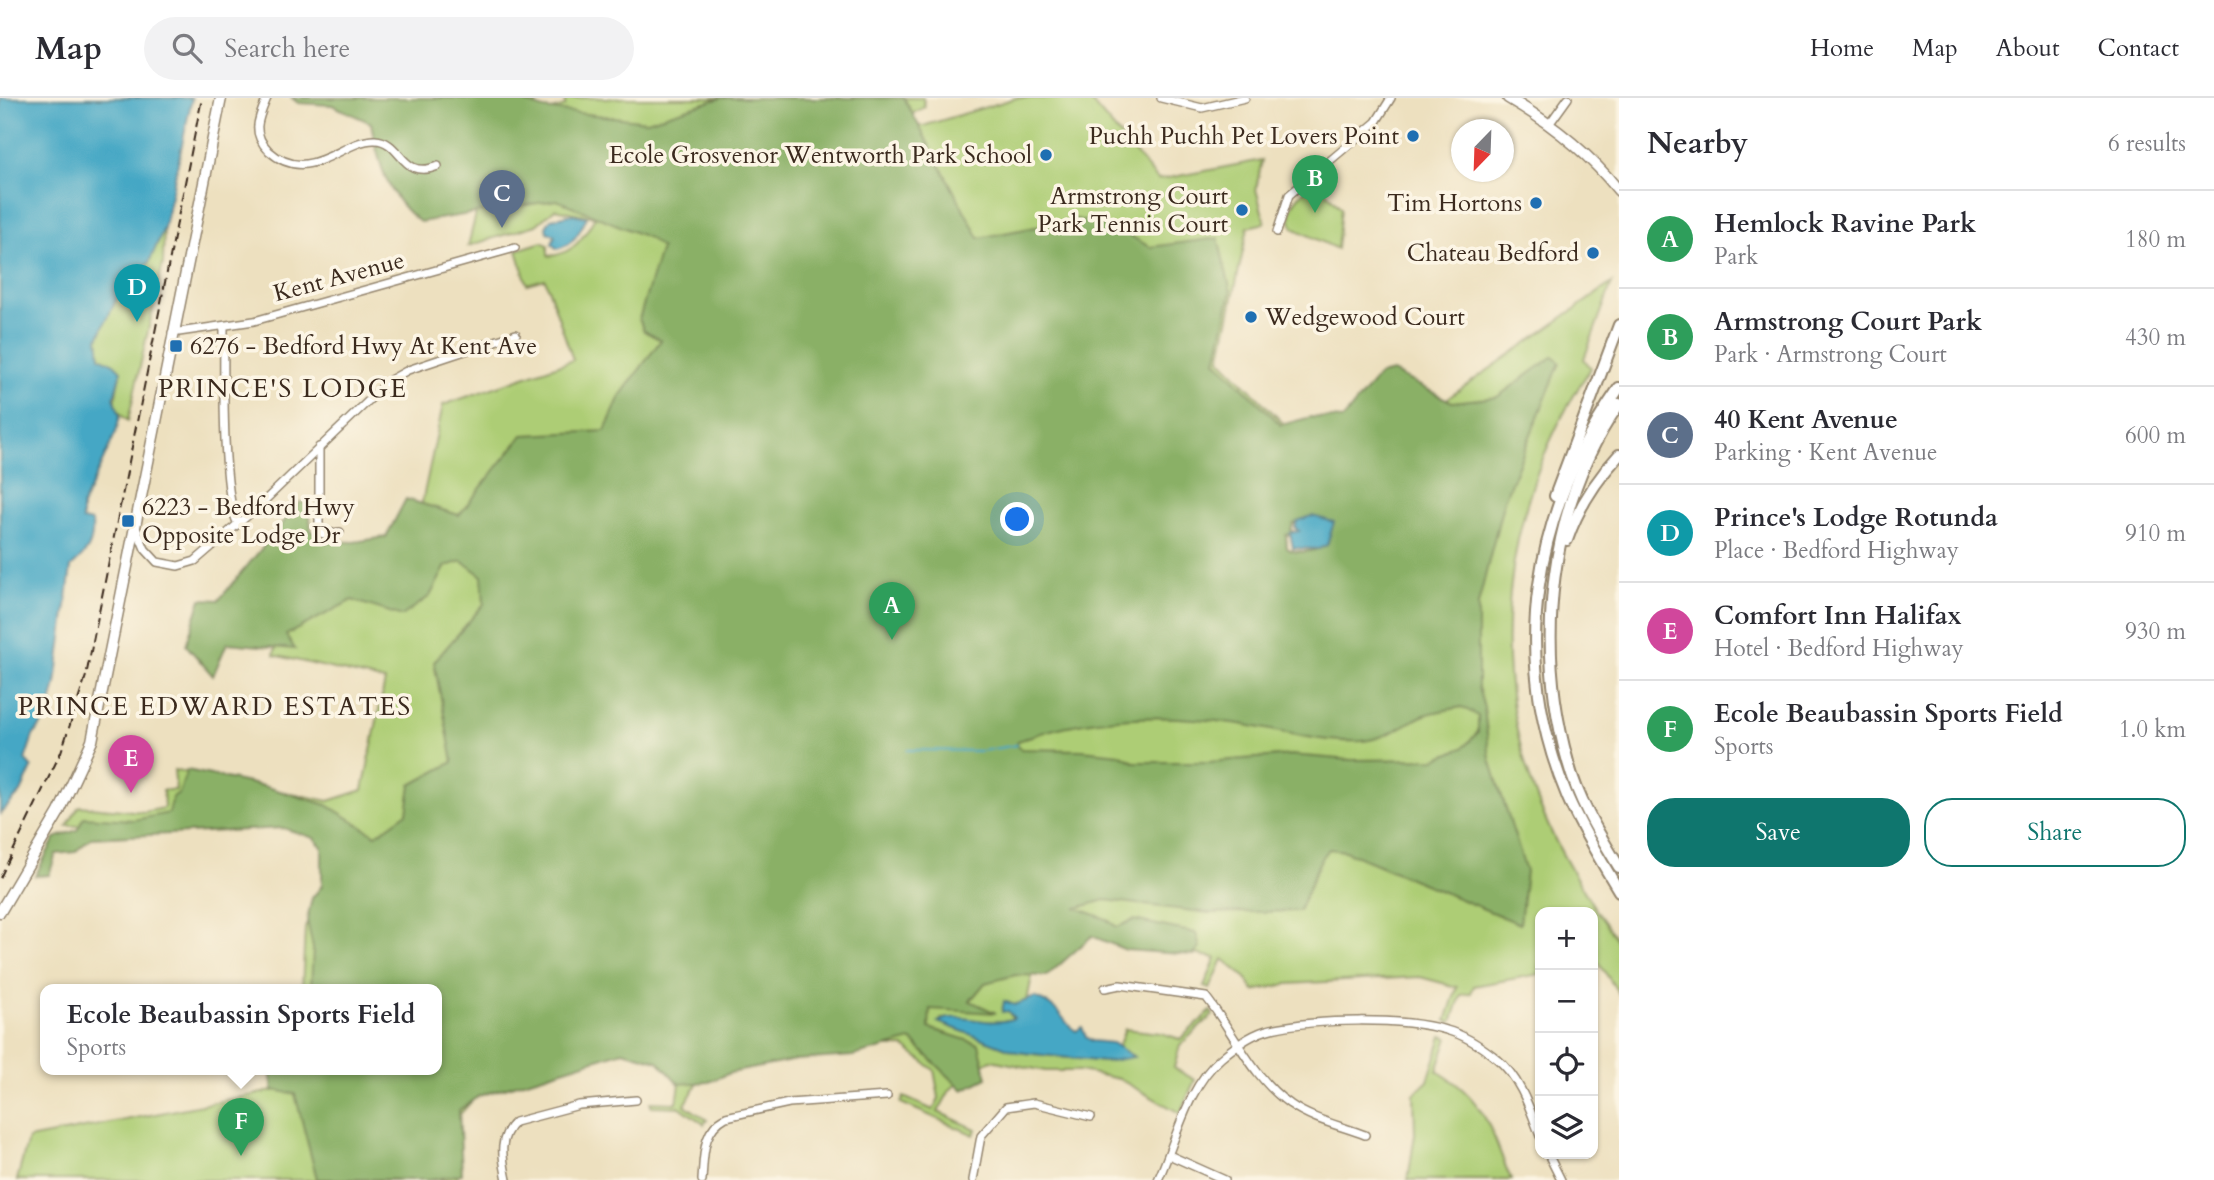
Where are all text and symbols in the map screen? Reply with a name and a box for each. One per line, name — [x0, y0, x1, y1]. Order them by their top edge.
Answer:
search box — [144, 17, 634, 80]
text: Map — [35, 26, 102, 71]
icon: search — [168, 29, 206, 67]
text: Search here — [224, 31, 350, 66]
text: Home — [1810, 32, 1874, 65]
text: Map — [1912, 32, 1958, 65]
text: About — [1996, 32, 2060, 65]
text: Contact — [2098, 32, 2179, 65]
north arrow — [1451, 119, 1514, 182]
place label: Puchh Puchh Pet Lovers Point — [1089, 120, 1399, 153]
text: Nearby — [1647, 123, 1748, 164]
marker: Puchh Puchh Pet Lovers Point — [1405, 128, 1421, 144]
text: 6 results — [2108, 128, 2186, 159]
place label: Ecole Grosvenor Wentworth Park School — [609, 139, 1032, 172]
marker: Ecole Grosvenor Wentworth Park School — [1038, 147, 1054, 163]
pin: B — [1292, 155, 1338, 213]
pin: C — [479, 170, 525, 228]
place label: Armstrong Court Park Tennis Court — [1038, 180, 1228, 241]
place label: Tim Hortons — [1387, 187, 1522, 220]
marker: Tim Hortons — [1528, 195, 1544, 211]
marker: Armstrong Court Park Tennis Court — [1234, 202, 1250, 218]
text: Hemlock Ravine Park — [1714, 206, 1976, 241]
text: A — [1661, 224, 1679, 255]
text: 180 m — [2125, 224, 2186, 255]
place label: Chateau Bedford — [1407, 237, 1579, 270]
text: Park — [1714, 241, 1758, 272]
street label: Kent Avenue — [270, 244, 408, 310]
marker: Chateau Bedford — [1585, 245, 1601, 261]
pin: D — [114, 264, 160, 322]
place label: Wedgewood Court — [1264, 301, 1465, 334]
text: Armstrong Court Park — [1714, 304, 1982, 339]
marker: Wedgewood Court — [1243, 309, 1259, 325]
text: B — [1662, 322, 1678, 353]
text: 430 m — [2125, 322, 2186, 353]
place label: 6276 - Bedford Hwy At Kent Ave — [190, 330, 537, 363]
marker: 6276 - Bedford Hwy At Kent Ave — [168, 338, 184, 354]
text: Park · Armstrong Court — [1714, 339, 1947, 370]
district label: PRINCE'S LODGE — [158, 371, 408, 406]
text: 40 Kent Avenue — [1714, 402, 1898, 437]
text: C — [1661, 420, 1679, 451]
text: 600 m — [2125, 420, 2186, 451]
text: Parking · Kent Avenue — [1714, 437, 1938, 468]
place label: 6223 - Bedford Hwy Opposite Lodge Dr — [142, 491, 355, 552]
text: Prince's Lodge Rotunda — [1714, 500, 1998, 535]
your location — [1000, 502, 1034, 536]
marker: 6223 - Bedford Hwy Opposite Lodge Dr — [120, 513, 136, 529]
text: D — [1660, 518, 1680, 549]
text: 910 m — [2125, 518, 2186, 549]
text: Place · Bedford Highway — [1714, 535, 1959, 566]
pin: A — [869, 582, 915, 640]
text: Comfort Inn Halifax — [1714, 598, 1962, 633]
text: E — [1663, 616, 1677, 647]
text: 930 m — [2125, 616, 2186, 647]
text: Hotel · Bedford Highway — [1714, 633, 1964, 664]
district label: PRINCE EDWARD ESTATES — [18, 689, 412, 724]
text: Ecole Beaubassin Sports Field — [1714, 696, 2063, 731]
text: F — [1663, 714, 1677, 745]
text: 1.0 km — [2119, 714, 2186, 745]
text: Sports — [1714, 731, 1774, 762]
pin: E — [108, 735, 154, 793]
button: Save — [1647, 798, 1910, 867]
button: Share — [1924, 798, 2186, 867]
map controls — [1535, 907, 1598, 1159]
button: + — [1535, 907, 1598, 970]
button: − — [1535, 970, 1598, 1033]
popup — [40, 984, 442, 1075]
text: Ecole Beaubassin Sports Field — [67, 997, 415, 1032]
text: Sports — [67, 1032, 126, 1063]
button: locate — [1535, 1033, 1598, 1096]
button: layers — [1535, 1096, 1598, 1159]
pin: F — [218, 1098, 264, 1156]

